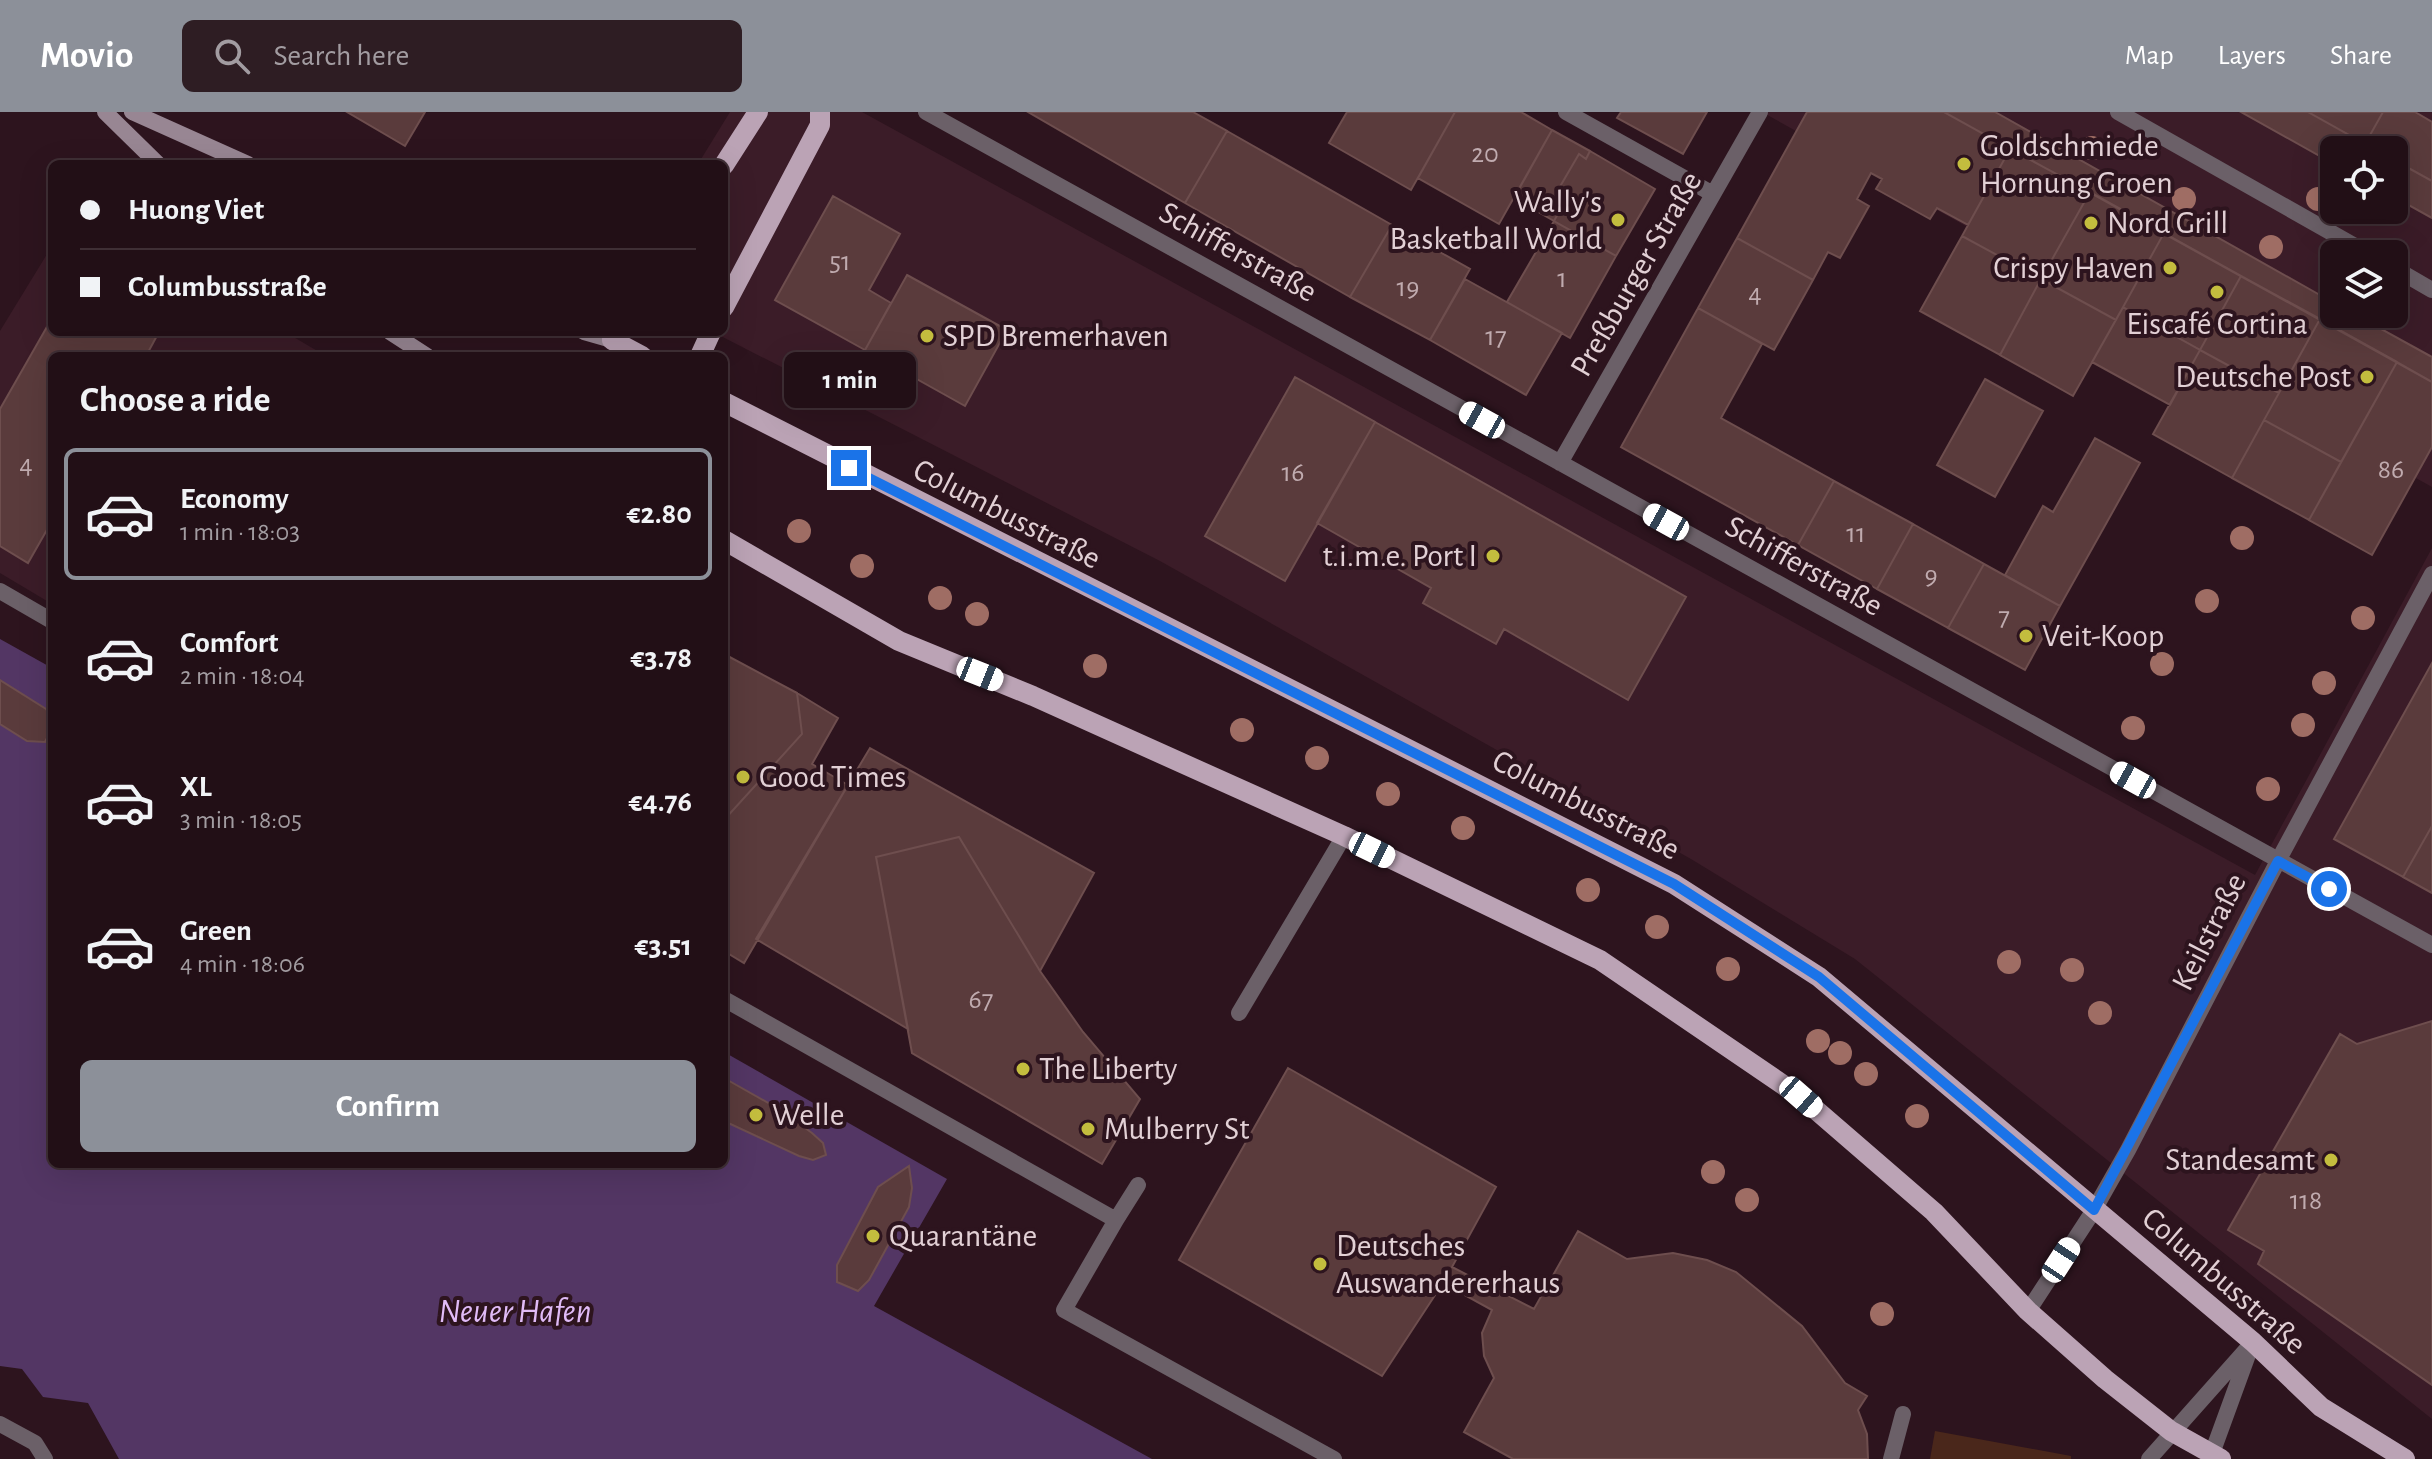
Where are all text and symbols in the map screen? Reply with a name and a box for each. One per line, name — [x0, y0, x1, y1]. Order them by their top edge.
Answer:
search box — [182, 20, 742, 92]
icon: search — [210, 34, 254, 78]
text: Movio — [40, 37, 134, 75]
text: Search here — [274, 41, 409, 71]
text: Map — [2125, 42, 2174, 70]
text: Layers — [2218, 42, 2286, 70]
text: Share — [2330, 42, 2392, 70]
place label: Goldschmiede Hornung Groen — [1980, 130, 2173, 199]
map controls — [2320, 136, 2408, 328]
button: locate — [2320, 136, 2408, 224]
house number: 20 — [1471, 140, 1499, 168]
marker: Goldschmiede Hornung Groen — [1955, 155, 1973, 173]
street label: Preßburger Straße — [1564, 166, 1708, 382]
place label: Wally's Basketball World — [1389, 186, 1602, 255]
text: Huong Viet — [128, 195, 264, 225]
street label: Schifferstraße — [1154, 196, 1322, 308]
place label: Nord Grill — [2107, 207, 2228, 239]
marker: Wally's Basketball World — [1609, 211, 1627, 229]
marker: Nord Grill — [2082, 214, 2100, 232]
button: layers — [2320, 240, 2408, 328]
house number: 51 — [829, 248, 851, 276]
place label: Crispy Haven — [1993, 252, 2154, 284]
marker: Crispy Haven — [2161, 259, 2179, 277]
house number: 1 — [1557, 265, 1567, 293]
text: Columbusstraße — [128, 272, 327, 302]
house number: 19 — [1397, 274, 1419, 302]
house number: 4 — [1748, 280, 1762, 308]
marker: Eiscafé Cortina — [2208, 283, 2226, 301]
place label: Eiscafé Cortina — [2126, 308, 2308, 340]
place label: SPD Bremerhaven — [943, 320, 1169, 352]
house number: 17 — [1485, 323, 1507, 351]
marker: SPD Bremerhaven — [918, 327, 936, 345]
callout: 1 min — [783, 352, 915, 408]
place label: Deutsche Post — [2175, 361, 2351, 393]
text: 1 min — [823, 367, 877, 393]
marker: Deutsche Post — [2358, 368, 2376, 386]
text: Choose a ride — [80, 382, 270, 418]
car — [1455, 398, 1509, 442]
route end — [831, 450, 867, 486]
house number: 4 — [19, 451, 33, 479]
street label: Columbusstraße — [908, 453, 1106, 575]
house number: 86 — [2378, 456, 2404, 484]
house number: 16 — [1282, 459, 1304, 487]
icon: car — [84, 478, 156, 550]
text: Economy — [180, 484, 289, 514]
text: €2.80 — [627, 499, 692, 529]
car — [1639, 500, 1693, 544]
street label: Schifferstraße — [1720, 510, 1888, 622]
text: 1 min · 18:03 — [180, 519, 300, 545]
house number: 11 — [1846, 520, 1866, 548]
place label: t.i.m.e. Port I — [1323, 540, 1477, 572]
marker: t.i.m.e. Port I — [1484, 547, 1502, 565]
house number: 9 — [1924, 562, 1938, 590]
house number: 7 — [1998, 603, 2010, 631]
place label: Veit-Koop — [2042, 620, 2164, 652]
icon: car — [84, 622, 156, 694]
marker: Veit-Koop — [2017, 627, 2035, 645]
text: Comfort — [180, 628, 279, 658]
text: €3.78 — [630, 643, 692, 673]
car — [953, 654, 1007, 694]
text: 2 min · 18:04 — [180, 663, 305, 689]
street label: Columbusstraße — [1487, 744, 1685, 866]
car — [2106, 758, 2160, 802]
place label: Good Times — [759, 761, 906, 793]
icon: car — [84, 766, 156, 838]
marker: Good Times — [734, 768, 752, 786]
text: XL — [180, 772, 212, 802]
text: €4.76 — [629, 787, 692, 817]
text: 3 min · 18:05 — [180, 807, 302, 833]
car — [1345, 829, 1399, 871]
street label: Keilstraße — [2166, 868, 2252, 996]
route start — [2311, 871, 2347, 907]
icon: car — [84, 910, 156, 982]
text: Green — [180, 916, 252, 946]
text: €3.51 — [634, 931, 692, 961]
text: 4 min · 18:06 — [180, 951, 305, 977]
house number: 67 — [969, 986, 993, 1014]
place label: The Liberty — [1039, 1053, 1178, 1085]
button: Confirm — [80, 1060, 696, 1152]
marker: The Liberty — [1014, 1060, 1032, 1078]
car — [1775, 1072, 1827, 1122]
place label: Welle — [772, 1099, 844, 1131]
marker: Welle — [747, 1106, 765, 1124]
place label: Mulberry St — [1104, 1113, 1249, 1145]
marker: Mulberry St — [1079, 1120, 1097, 1138]
place label: Standesamt — [2165, 1144, 2315, 1176]
marker: Standesamt — [2322, 1151, 2340, 1169]
house number: 118 — [2290, 1187, 2322, 1215]
street label: Columbusstraße — [2136, 1202, 2312, 1360]
place label: Quarantäne — [889, 1220, 1037, 1252]
marker: Quarantäne — [864, 1227, 882, 1245]
place label: Deutsches Auswandererhaus — [1336, 1230, 1560, 1299]
car — [2038, 1233, 2084, 1287]
marker: Deutsches Auswandererhaus — [1311, 1255, 1329, 1273]
water label: Neuer Hafen — [438, 1295, 592, 1329]

